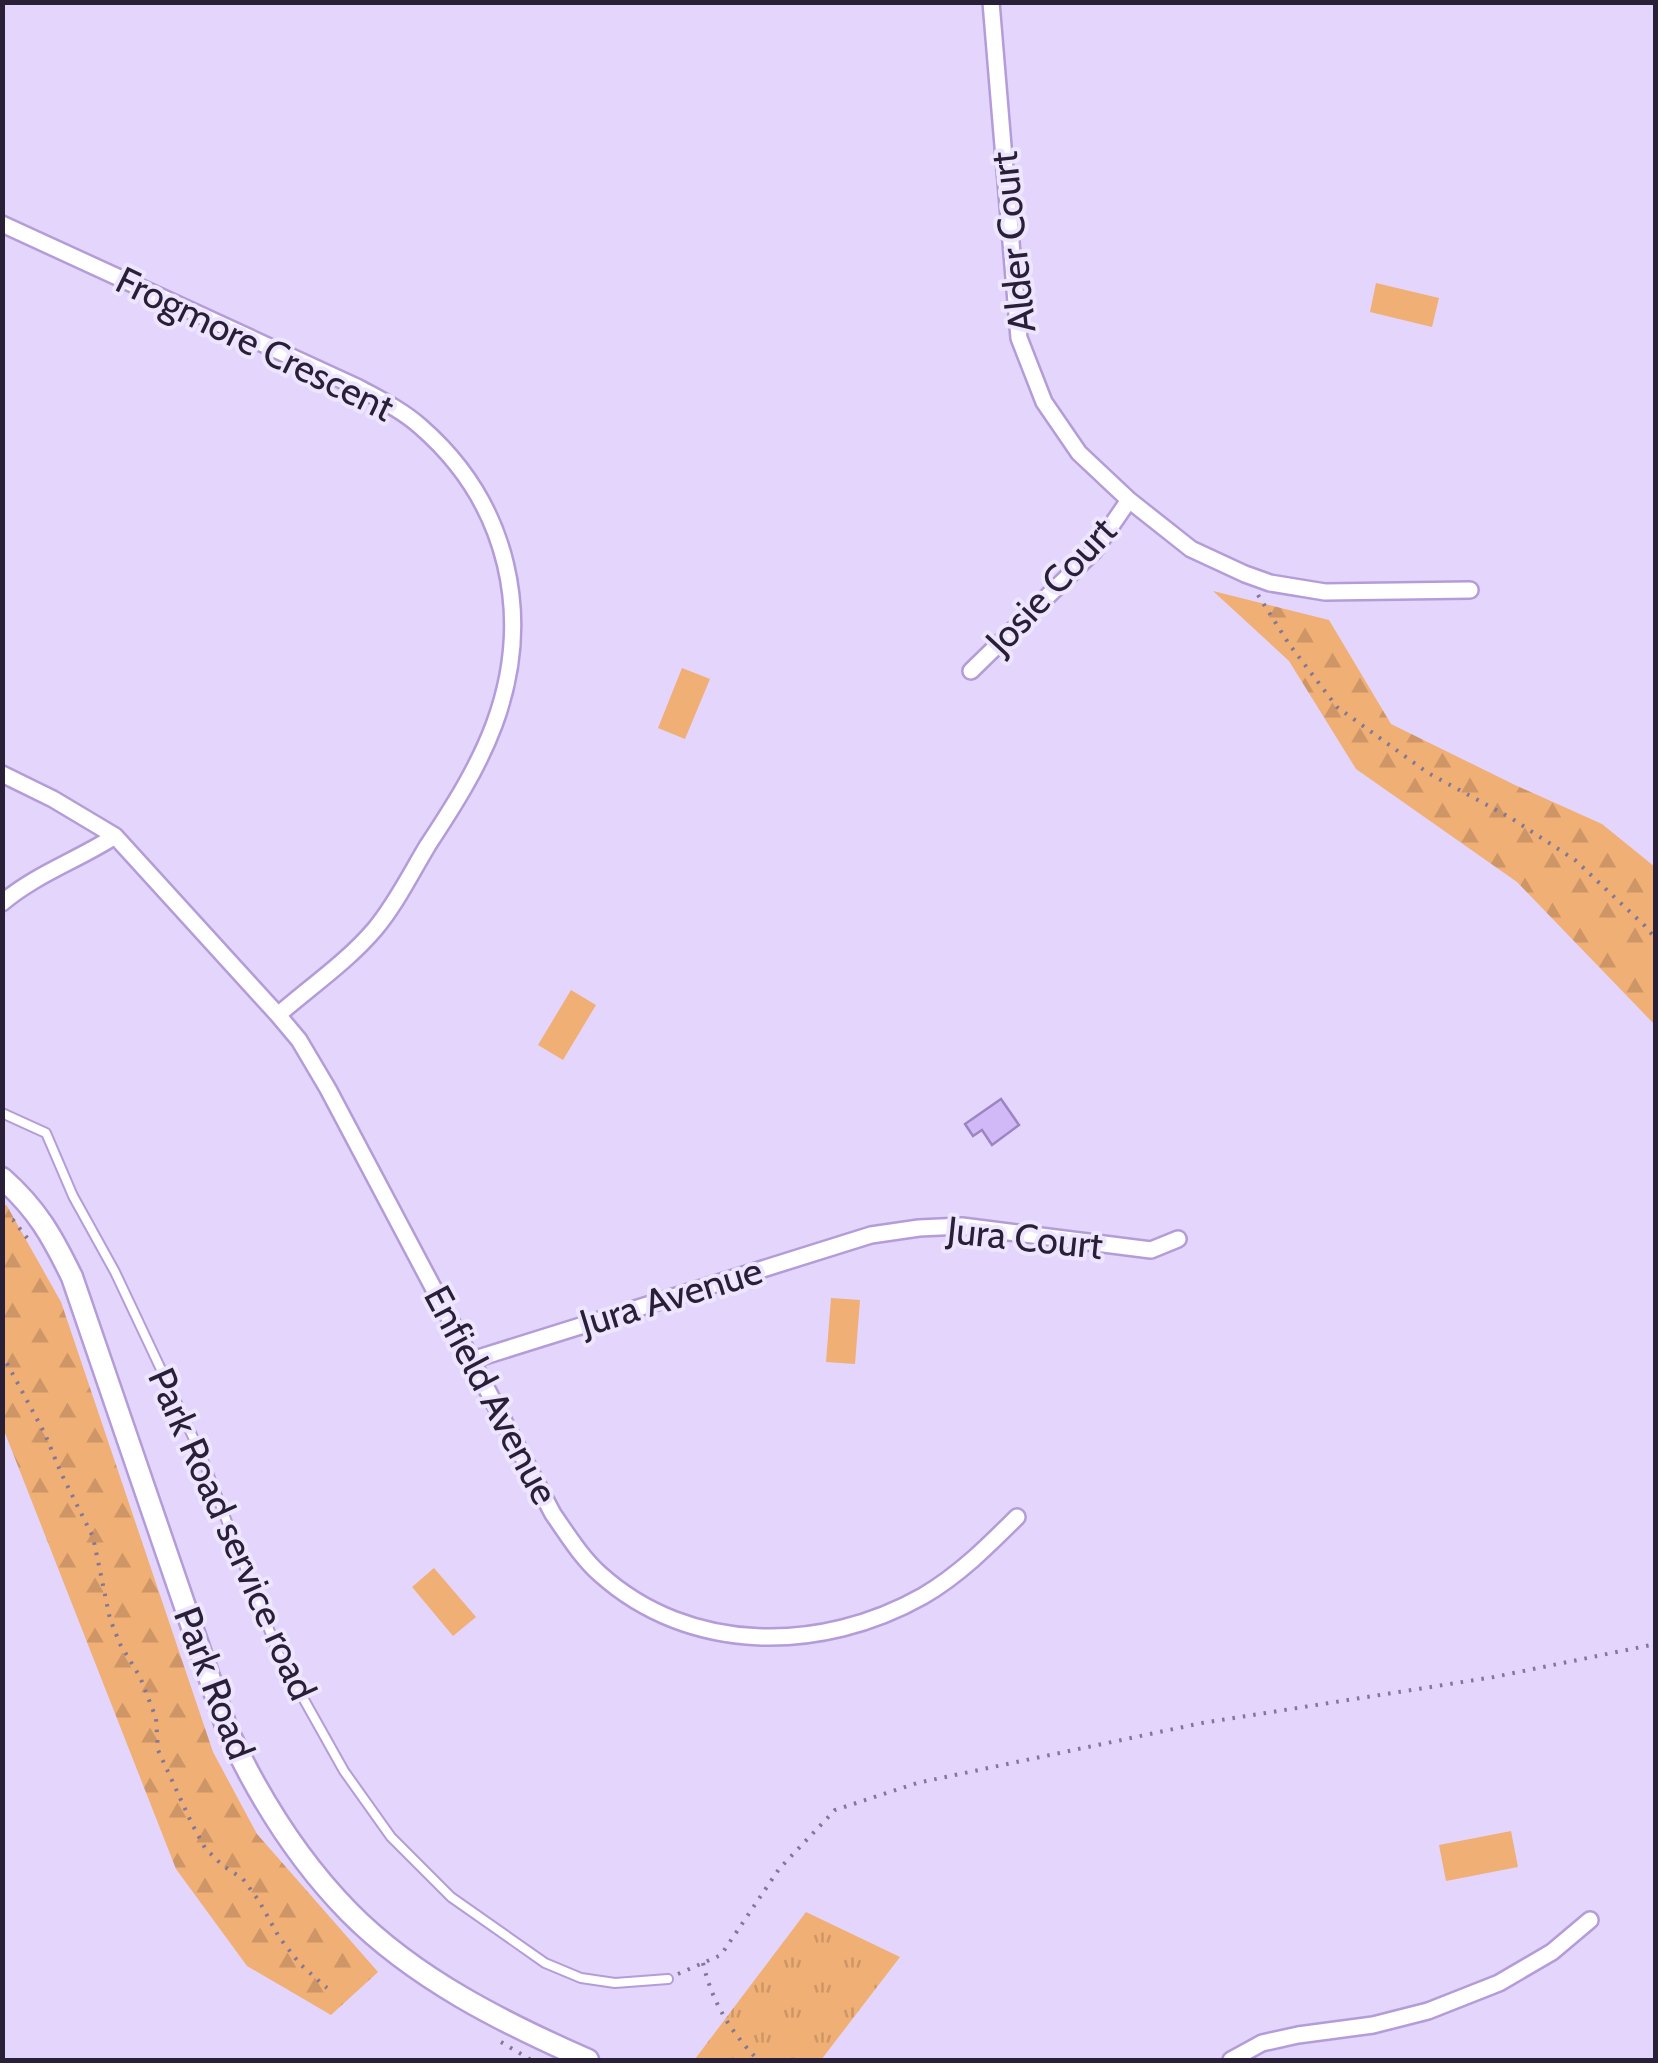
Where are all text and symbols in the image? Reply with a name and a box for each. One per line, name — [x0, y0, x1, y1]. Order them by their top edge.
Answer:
street label: Alder Court — [980, 149, 1045, 335]
street label: Frogmore Crescent — [109, 256, 402, 431]
street label: Josie Court — [975, 507, 1126, 665]
street label: Jura Court — [944, 1206, 1105, 1269]
street label: Jura Avenue — [573, 1247, 768, 1347]
street label: Enfield Avenue — [414, 1277, 569, 1512]
street label: Park Road service road — [138, 1361, 326, 1707]
street label: Park Road — [164, 1600, 264, 1766]

